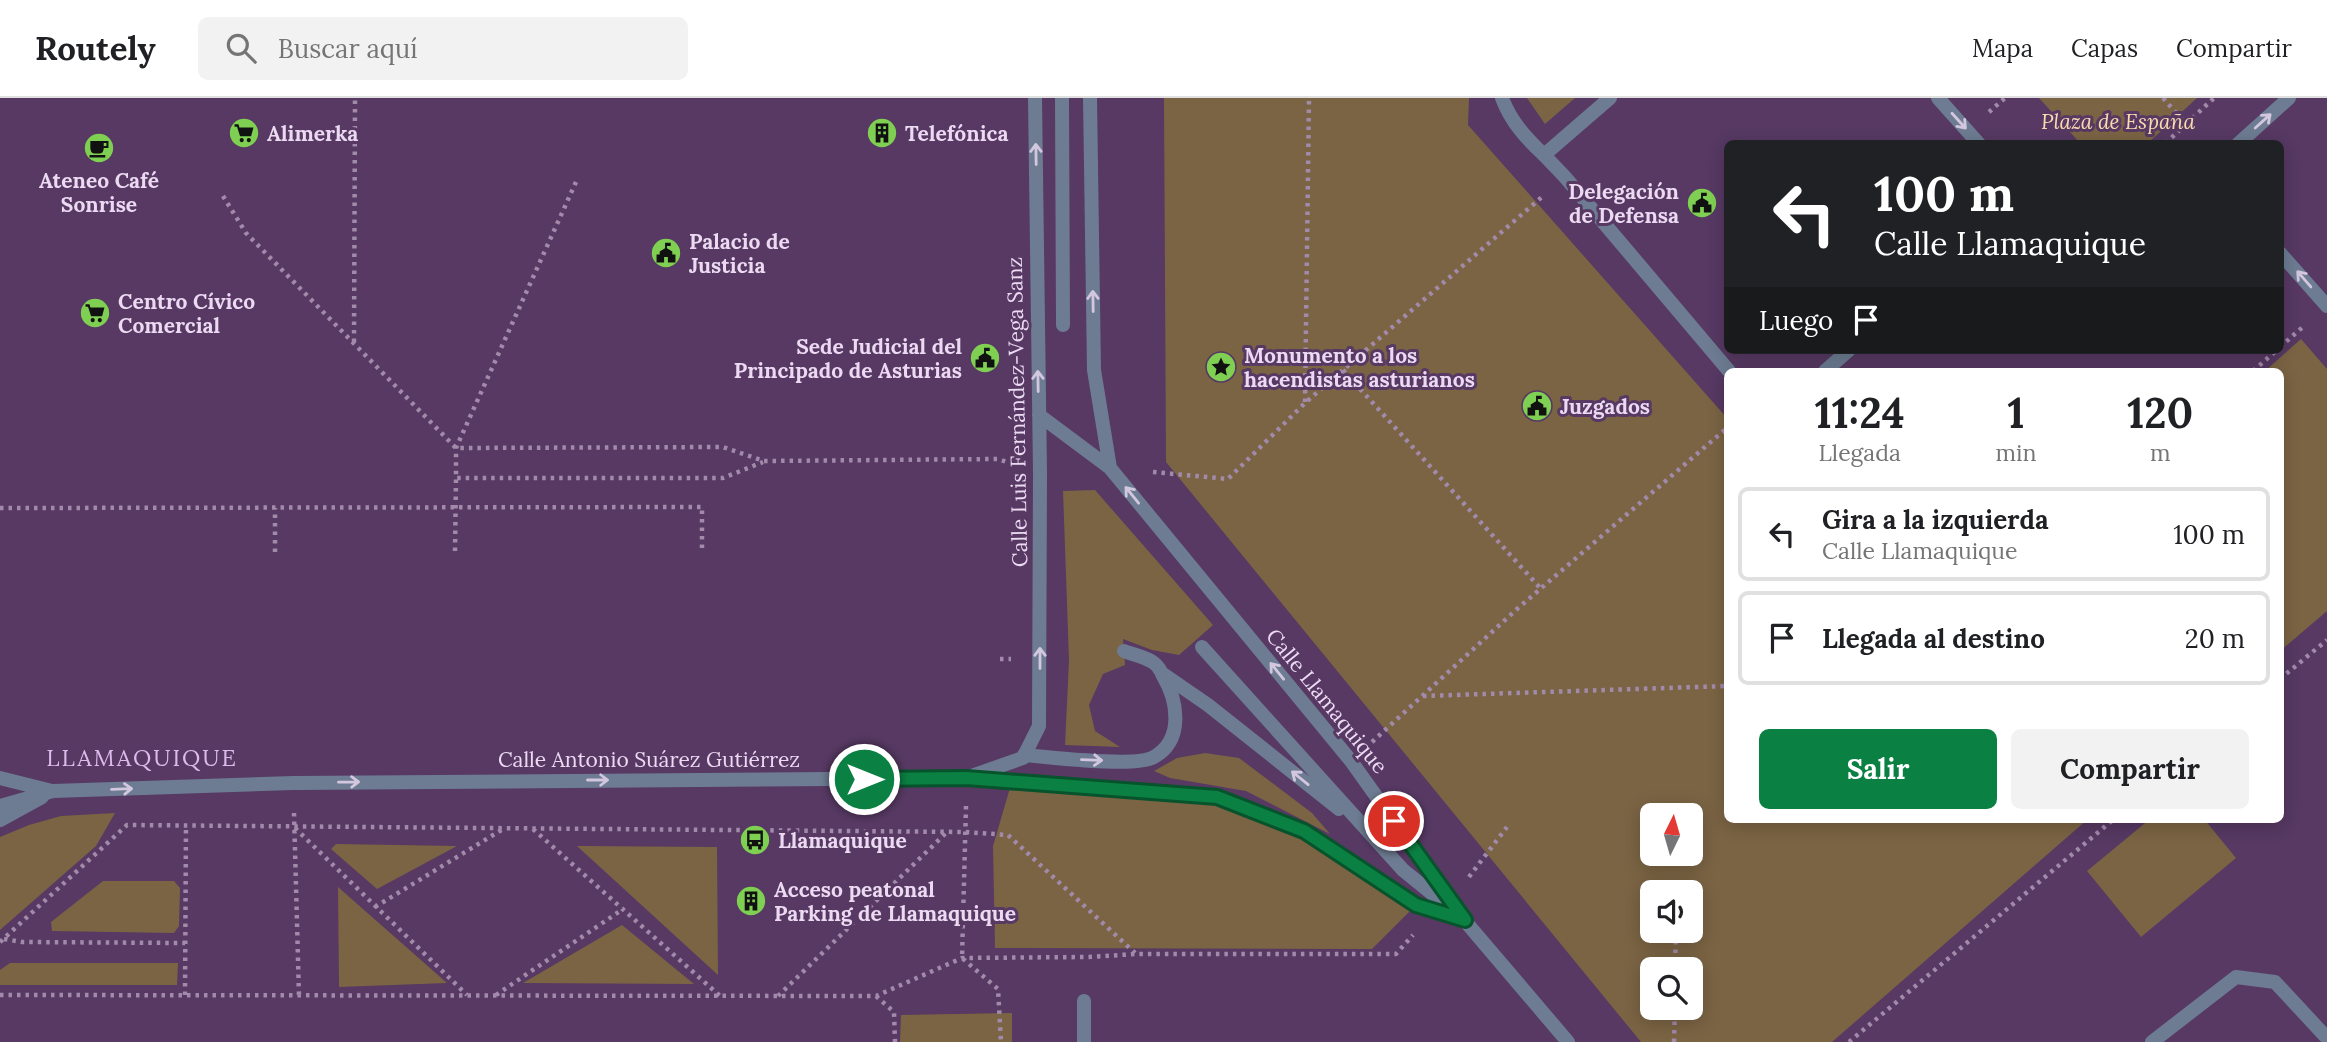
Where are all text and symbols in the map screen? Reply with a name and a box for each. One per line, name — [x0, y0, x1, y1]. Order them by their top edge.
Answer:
search box — [198, 17, 688, 80]
text: Routely — [35, 27, 156, 69]
icon: search — [222, 29, 260, 67]
text: Buscar aquí — [278, 32, 418, 65]
text: Mapa — [1972, 33, 2033, 64]
text: Capas — [2071, 33, 2138, 64]
text: Compartir — [2176, 33, 2292, 64]
park label: Plaza de España — [2041, 108, 2195, 135]
one-way arrow — [1950, 112, 1967, 129]
one-way arrow — [2254, 113, 2272, 129]
supermarket icon: Alimerka — [227, 116, 261, 150]
building icon: Telefónica — [865, 116, 899, 150]
place label: Alimerka — [267, 120, 358, 147]
place label: Telefónica — [905, 120, 1008, 147]
cafe icon: Ateneo Café Sonrise — [82, 131, 116, 165]
one-way arrow — [1029, 143, 1043, 166]
text: 100 m — [1874, 162, 2014, 224]
place label: Ateneo Café Sonrise — [39, 167, 159, 218]
icon: left — [1759, 168, 1850, 259]
place label: Delegación de Defensa — [1568, 178, 1679, 229]
public building icon: Delegación de Defensa — [1685, 186, 1719, 220]
text: Calle Llamaquique — [1874, 223, 2146, 264]
place label: Palacio de Justicia — [689, 228, 790, 279]
public building icon: Palacio de Justicia — [649, 236, 683, 270]
street label: Calle Luis Fernández-Vega Sanz — [1001, 257, 1033, 567]
one-way arrow — [2296, 270, 2312, 288]
place label: Centro Cívico Comercial — [118, 288, 255, 339]
one-way arrow — [1086, 290, 1100, 313]
supermarket icon: Centro Cívico Comercial — [78, 296, 112, 330]
icon: arrive — [1847, 301, 1885, 339]
text: Luego — [1759, 304, 1833, 337]
place label: Sede Judicial del Principado de Asturias — [734, 333, 962, 384]
public building icon: Sede Judicial del Principado de Asturias — [968, 341, 1002, 375]
place label: Monumento a los hacendistas asturianos — [1244, 342, 1475, 393]
place icon: Monumento a los hacendistas asturianos — [1204, 350, 1238, 384]
one-way arrow — [1032, 370, 1045, 393]
text: 11:24 — [1815, 386, 1905, 440]
text: 1 — [2007, 386, 2024, 440]
text: 120 — [2127, 386, 2193, 440]
public building icon: Juzgados — [1520, 389, 1554, 423]
place label: Juzgados — [1560, 393, 1650, 420]
text: Llegada — [1819, 438, 1901, 467]
text: min — [1995, 438, 2036, 467]
text: m — [2150, 438, 2170, 467]
one-way arrow — [1124, 486, 1140, 504]
text: Gira a la izquierda — [1822, 503, 2049, 536]
icon: left — [1763, 515, 1801, 553]
text: 100 m — [2173, 518, 2245, 551]
text: Calle Llamaquique — [1822, 536, 2018, 565]
icon: arrive — [1763, 619, 1801, 657]
text: Llegada al destino — [1822, 622, 2045, 655]
text: 20 m — [2185, 622, 2245, 655]
street label: Calle Llamaquique — [1260, 623, 1394, 779]
one-way arrow — [1033, 647, 1047, 670]
one-way arrow — [1269, 662, 1284, 680]
button: Salir — [1759, 729, 1997, 809]
button: Compartir — [2011, 729, 2249, 809]
position arrow — [827, 742, 901, 816]
district label: LLAMAQUIQUE — [46, 743, 238, 772]
street label: Calle Antonio Suárez Gutiérrez — [498, 746, 800, 773]
one-way arrow — [1080, 753, 1103, 766]
one-way arrow — [1292, 770, 1310, 786]
one-way arrow — [586, 773, 609, 787]
one-way arrow — [337, 776, 360, 789]
one-way arrow — [110, 782, 133, 795]
pin — [1364, 791, 1424, 851]
icon: arrive — [1375, 802, 1413, 840]
north arrow — [1640, 803, 1703, 866]
map controls — [1640, 803, 1703, 1020]
bus stop icon: Llamaquique — [738, 823, 772, 857]
place label: Llamaquique — [778, 827, 907, 854]
place label: Acceso peatonal Parking de Llamaquique — [774, 876, 1016, 927]
button: sound — [1640, 880, 1703, 943]
building icon: Acceso peatonal Parking de Llamaquique — [734, 884, 768, 918]
button: search — [1640, 957, 1703, 1020]

